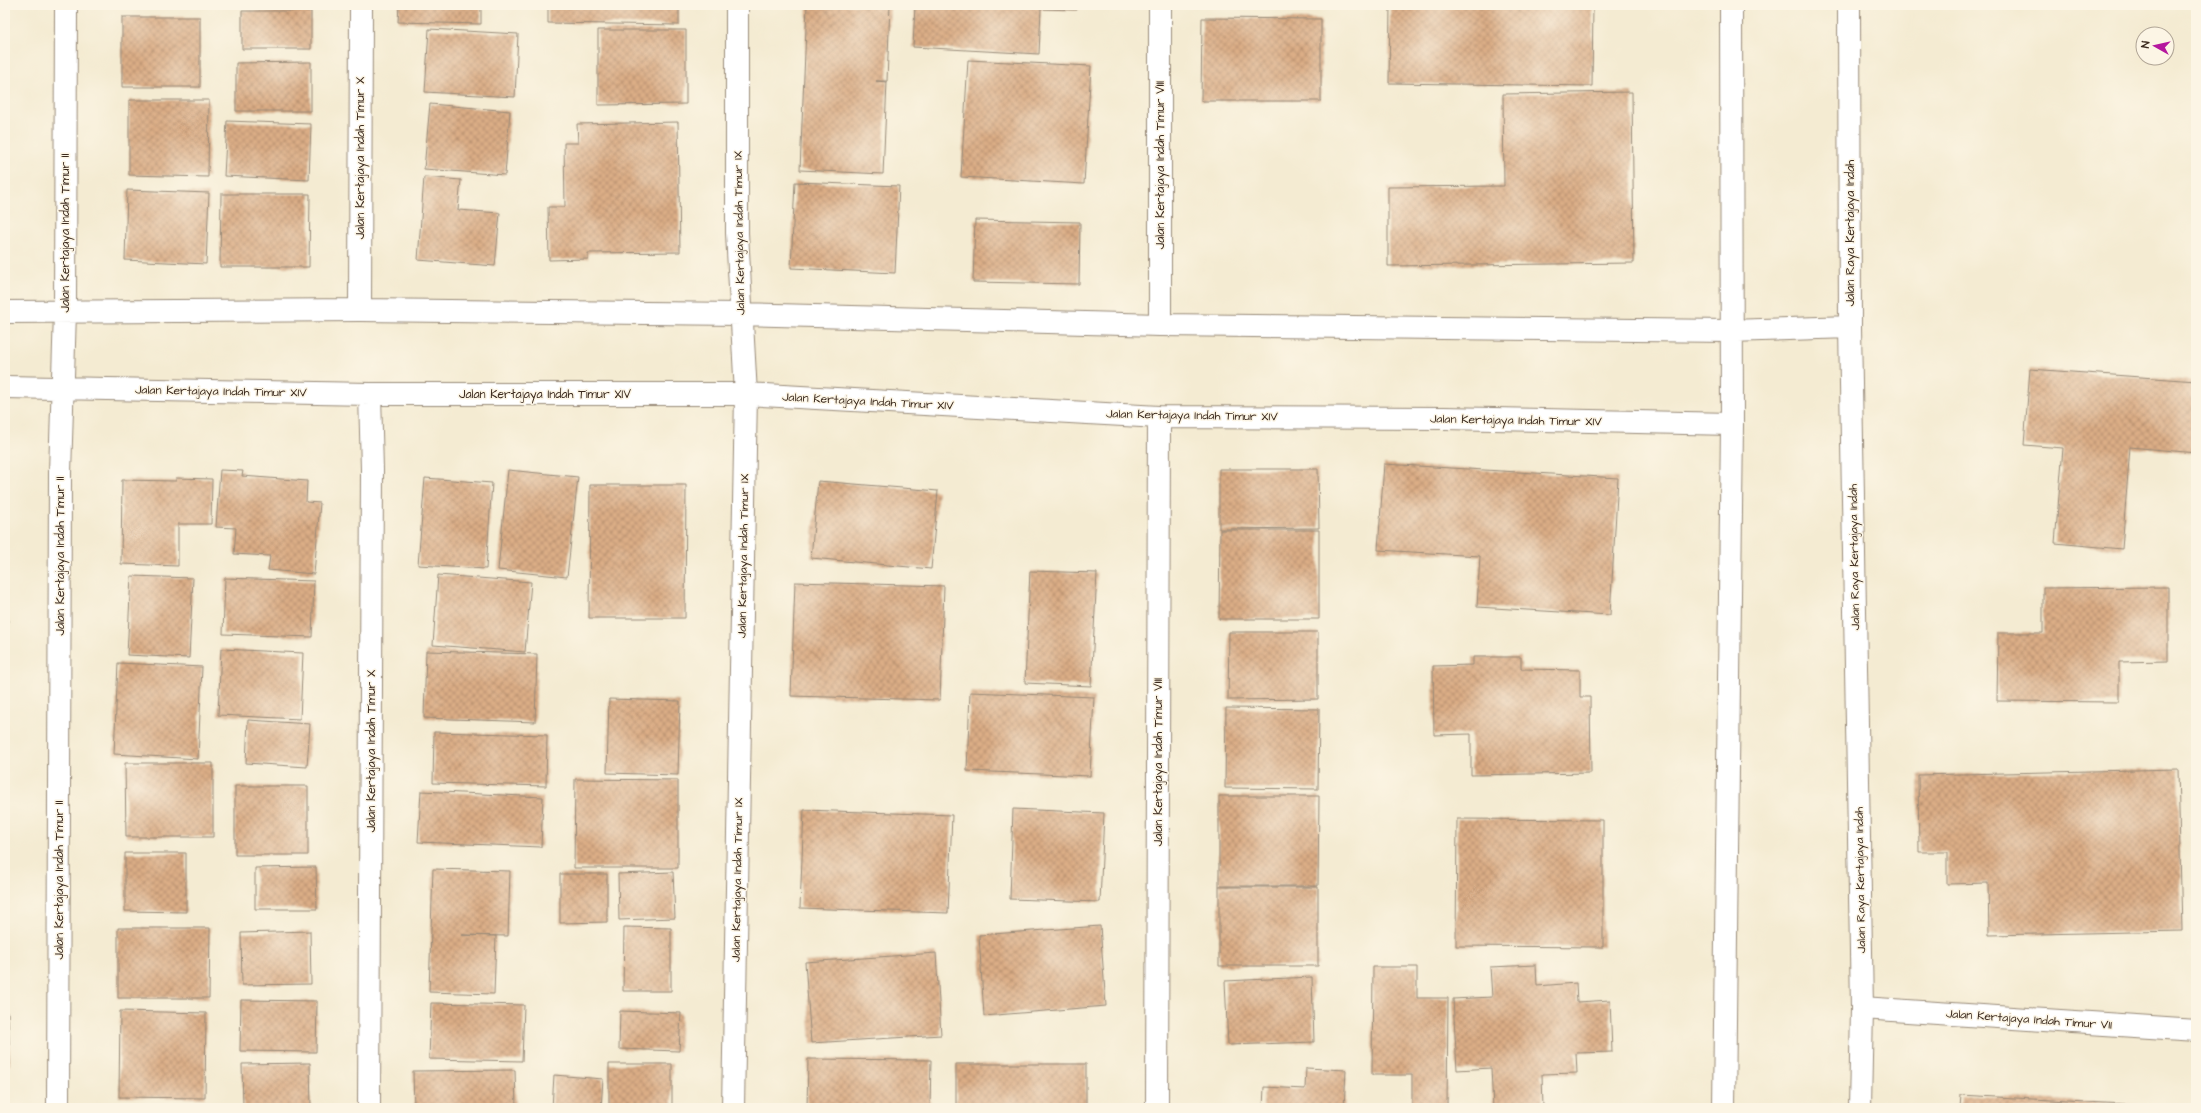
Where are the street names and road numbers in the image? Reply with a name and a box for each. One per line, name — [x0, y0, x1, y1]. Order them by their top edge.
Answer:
street label: Jalan Kertajaya Indah Timur X — [352, 77, 370, 239]
street label: Jalan Kertajaya Indah Timur VIII — [1152, 81, 1170, 249]
street label: Jalan Kertajaya Indah Timur IX — [730, 151, 750, 315]
street label: Jalan Kertajaya Indah Timur II — [57, 153, 75, 312]
street label: Jalan Raya Kertajaya Indah — [1842, 160, 1860, 306]
street label: Jalan Kertajaya Indah Timur XIV — [135, 382, 308, 403]
street label: Jalan Kertajaya Indah Timur XIV — [459, 386, 631, 404]
street label: Jalan Kertajaya Indah Timur XIV — [782, 389, 955, 416]
street label: Jalan Kertajaya Indah Timur XIV — [1106, 406, 1279, 427]
street label: Jalan Kertajaya Indah Timur XIV — [1430, 411, 1603, 432]
street label: Jalan Kertajaya Indah Timur IX — [734, 474, 754, 638]
street label: Jalan Kertajaya Indah Timur II — [52, 476, 70, 635]
street label: Jalan Raya Kertajaya Indah — [1845, 484, 1865, 630]
street label: Jalan Kertajaya Indah Timur X — [363, 670, 381, 832]
street label: Jalan Kertajaya Indah Timur VIII — [1150, 678, 1168, 846]
street label: Jalan Kertajaya Indah Timur IX — [728, 798, 748, 962]
street label: Jalan Kertajaya Indah Timur II — [51, 800, 69, 959]
street label: Jalan Raya Kertajaya Indah — [1851, 807, 1871, 953]
street label: Jalan Kertajaya Indah Timur VII — [1945, 1005, 2113, 1035]

